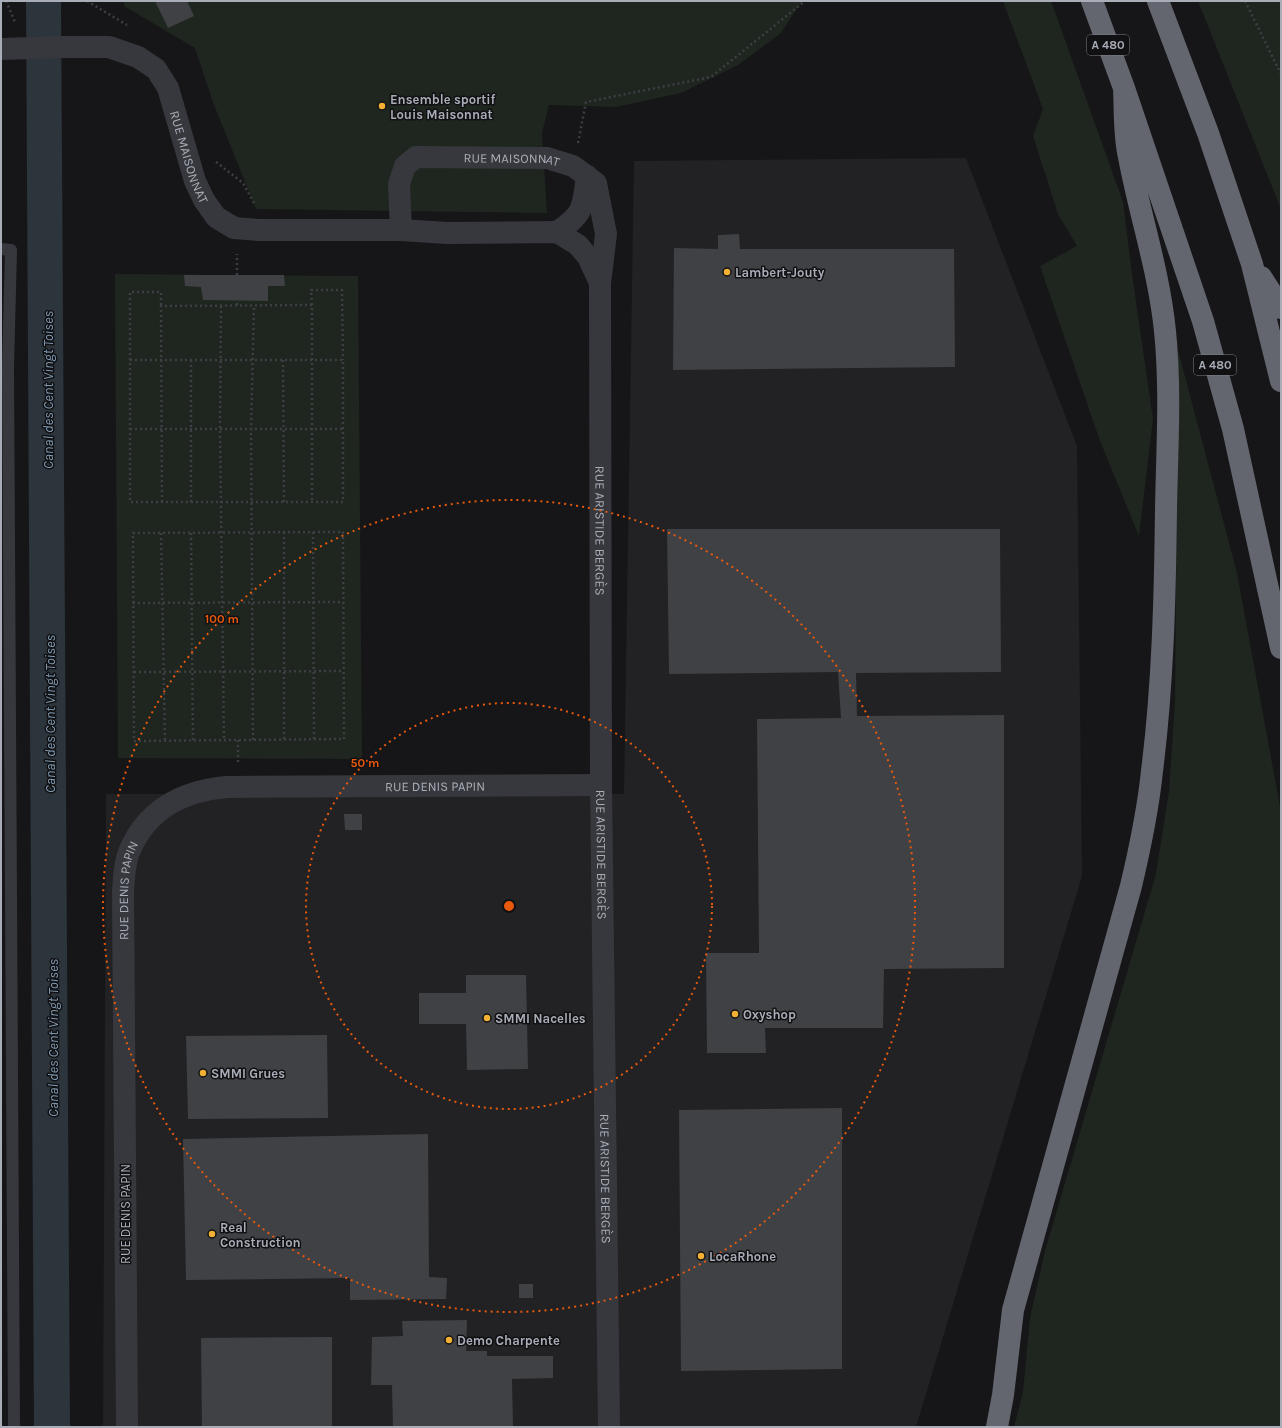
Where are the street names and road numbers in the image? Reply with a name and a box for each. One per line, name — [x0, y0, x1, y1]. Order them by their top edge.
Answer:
road number: A 480 — [1087, 35, 1129, 55]
street label: RUE MAISONNAT — [167, 109, 212, 206]
street label: RUE MAISONNAT — [463, 150, 562, 169]
road number: A 480 — [1194, 355, 1236, 375]
street label: RUE ARISTIDE BERGÈS — [593, 466, 610, 596]
street label: RUE DENIS PAPIN — [385, 778, 485, 794]
street label: RUE ARISTIDE BERGÈS — [594, 790, 612, 920]
street label: RUE DENIS PAPIN — [115, 838, 141, 940]
street label: RUE ARISTIDE BERGÈS — [598, 1114, 616, 1244]
street label: RUE DENIS PAPIN — [118, 1164, 133, 1264]

